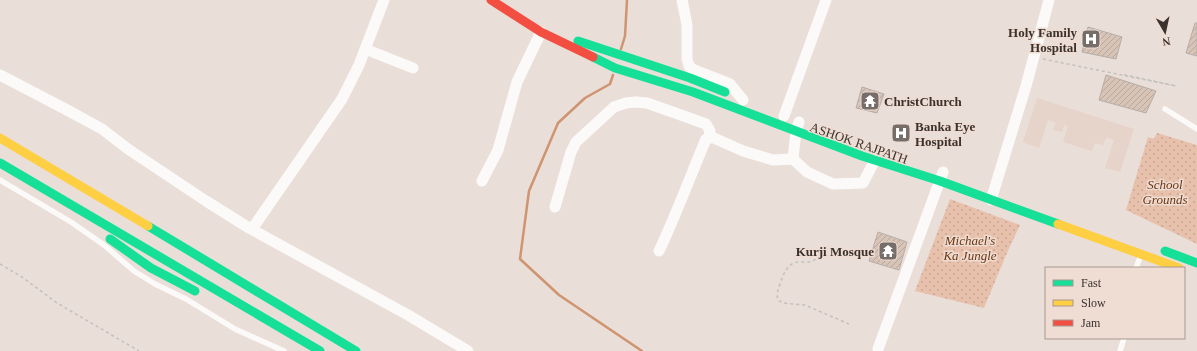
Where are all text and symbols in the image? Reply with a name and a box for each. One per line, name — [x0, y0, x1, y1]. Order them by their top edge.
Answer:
north arrow — [1145, 12, 1185, 52]
place label: Holy Family Hospital — [1008, 25, 1077, 55]
hospital icon: Holy Family Hospital — [1080, 28, 1102, 50]
text: N — [1162, 35, 1171, 48]
temple icon: ChristChurch — [859, 90, 881, 112]
place label: ChristChurch — [884, 94, 963, 109]
street label: ASHOK RAJPATH — [808, 119, 910, 167]
place label: Banka Eye Hospital — [915, 119, 976, 149]
hospital icon: Banka Eye Hospital — [890, 122, 912, 144]
park label: School Grounds — [1142, 177, 1188, 207]
park label: Michael's Ka Jungle — [942, 233, 997, 263]
temple icon: Kurji Mosque — [877, 240, 899, 262]
place label: Kurji Mosque — [796, 244, 874, 259]
legend — [1045, 267, 1185, 339]
text: Fast — [1081, 276, 1102, 290]
text: Slow — [1081, 296, 1106, 310]
text: Jam — [1081, 316, 1101, 330]

